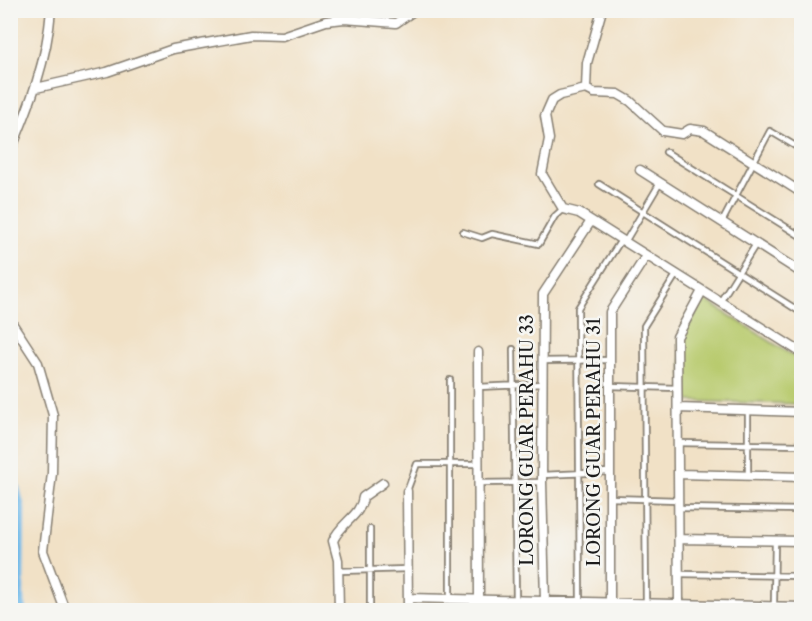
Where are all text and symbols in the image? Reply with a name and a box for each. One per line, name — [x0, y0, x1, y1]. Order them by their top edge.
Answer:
street label: LORONG GUAR PERAHU 33 — [516, 314, 538, 566]
street label: LORONG GUAR PERAHU 31 — [583, 317, 605, 566]

